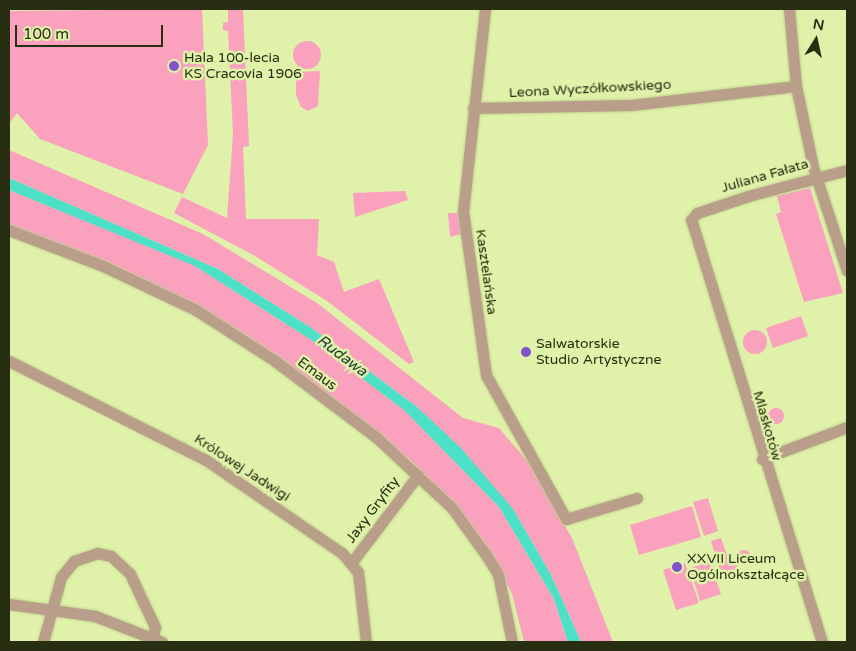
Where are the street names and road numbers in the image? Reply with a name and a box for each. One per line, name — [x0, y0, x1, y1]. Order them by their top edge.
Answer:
street label: Leona Wyczółkowskiego — [508, 76, 672, 102]
street label: Juliana Fałata — [720, 156, 810, 196]
street label: Kasztelańska — [472, 228, 500, 316]
street label: Emaus — [294, 354, 340, 394]
street label: Mlaskotów — [749, 389, 785, 463]
street label: Królowej Jadwigi — [191, 431, 293, 505]
street label: Jaxy Gryfity — [343, 474, 403, 546]

